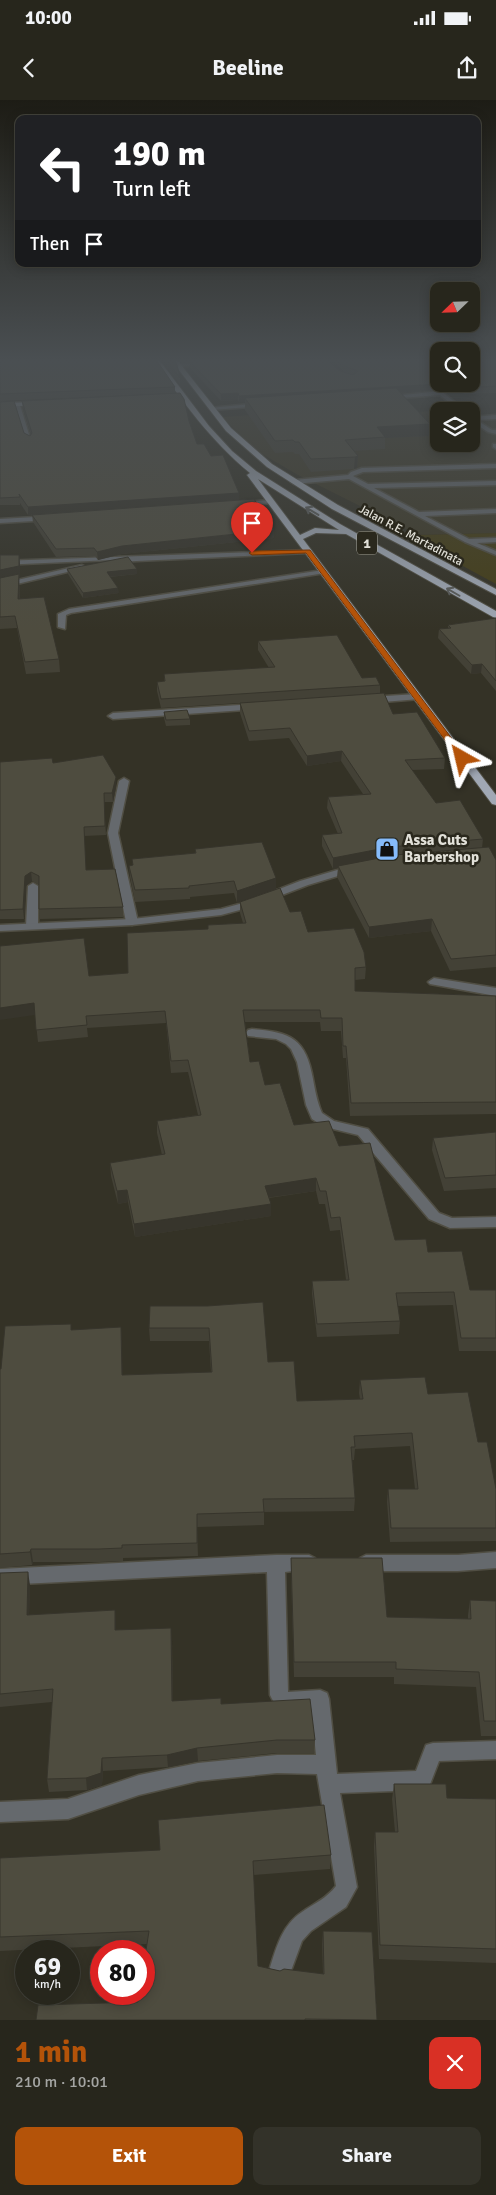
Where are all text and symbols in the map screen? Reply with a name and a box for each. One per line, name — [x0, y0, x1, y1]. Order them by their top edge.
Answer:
text: 10:00 — [25, 6, 72, 30]
icon: back — [15, 54, 43, 82]
text: Beeline — [212, 54, 284, 81]
icon: share — [453, 54, 481, 82]
text: 190 m — [113, 132, 206, 175]
icon: left — [30, 135, 95, 200]
text: Turn left — [113, 175, 191, 202]
icon: arrive — [80, 230, 108, 258]
text: Then — [30, 232, 70, 256]
north arrow — [430, 282, 480, 332]
map controls — [430, 282, 480, 452]
button: search — [430, 342, 480, 392]
button: layers — [430, 402, 480, 452]
pin — [231, 502, 273, 553]
street label: Jalan R.E. Martadinata — [356, 502, 465, 569]
one-way arrow — [306, 505, 320, 515]
icon: arrive — [238, 509, 266, 537]
road number: 1 — [357, 532, 377, 554]
one-way arrow — [447, 586, 461, 596]
position arrow — [435, 731, 487, 783]
place label: Assa Cuts Barbershop — [404, 831, 479, 866]
shop icon: Assa Cuts Barbershop — [374, 836, 400, 862]
speed limit sign: 80 — [90, 1940, 155, 2005]
text: 69 — [34, 1951, 61, 1982]
text: km/h — [34, 1977, 61, 1992]
text: 1 min — [15, 2034, 87, 2071]
button: close — [429, 2037, 481, 2089]
text: 210 m · 10:01 — [15, 2072, 108, 2092]
button: Exit — [15, 2127, 243, 2185]
button: Share — [253, 2127, 481, 2185]

